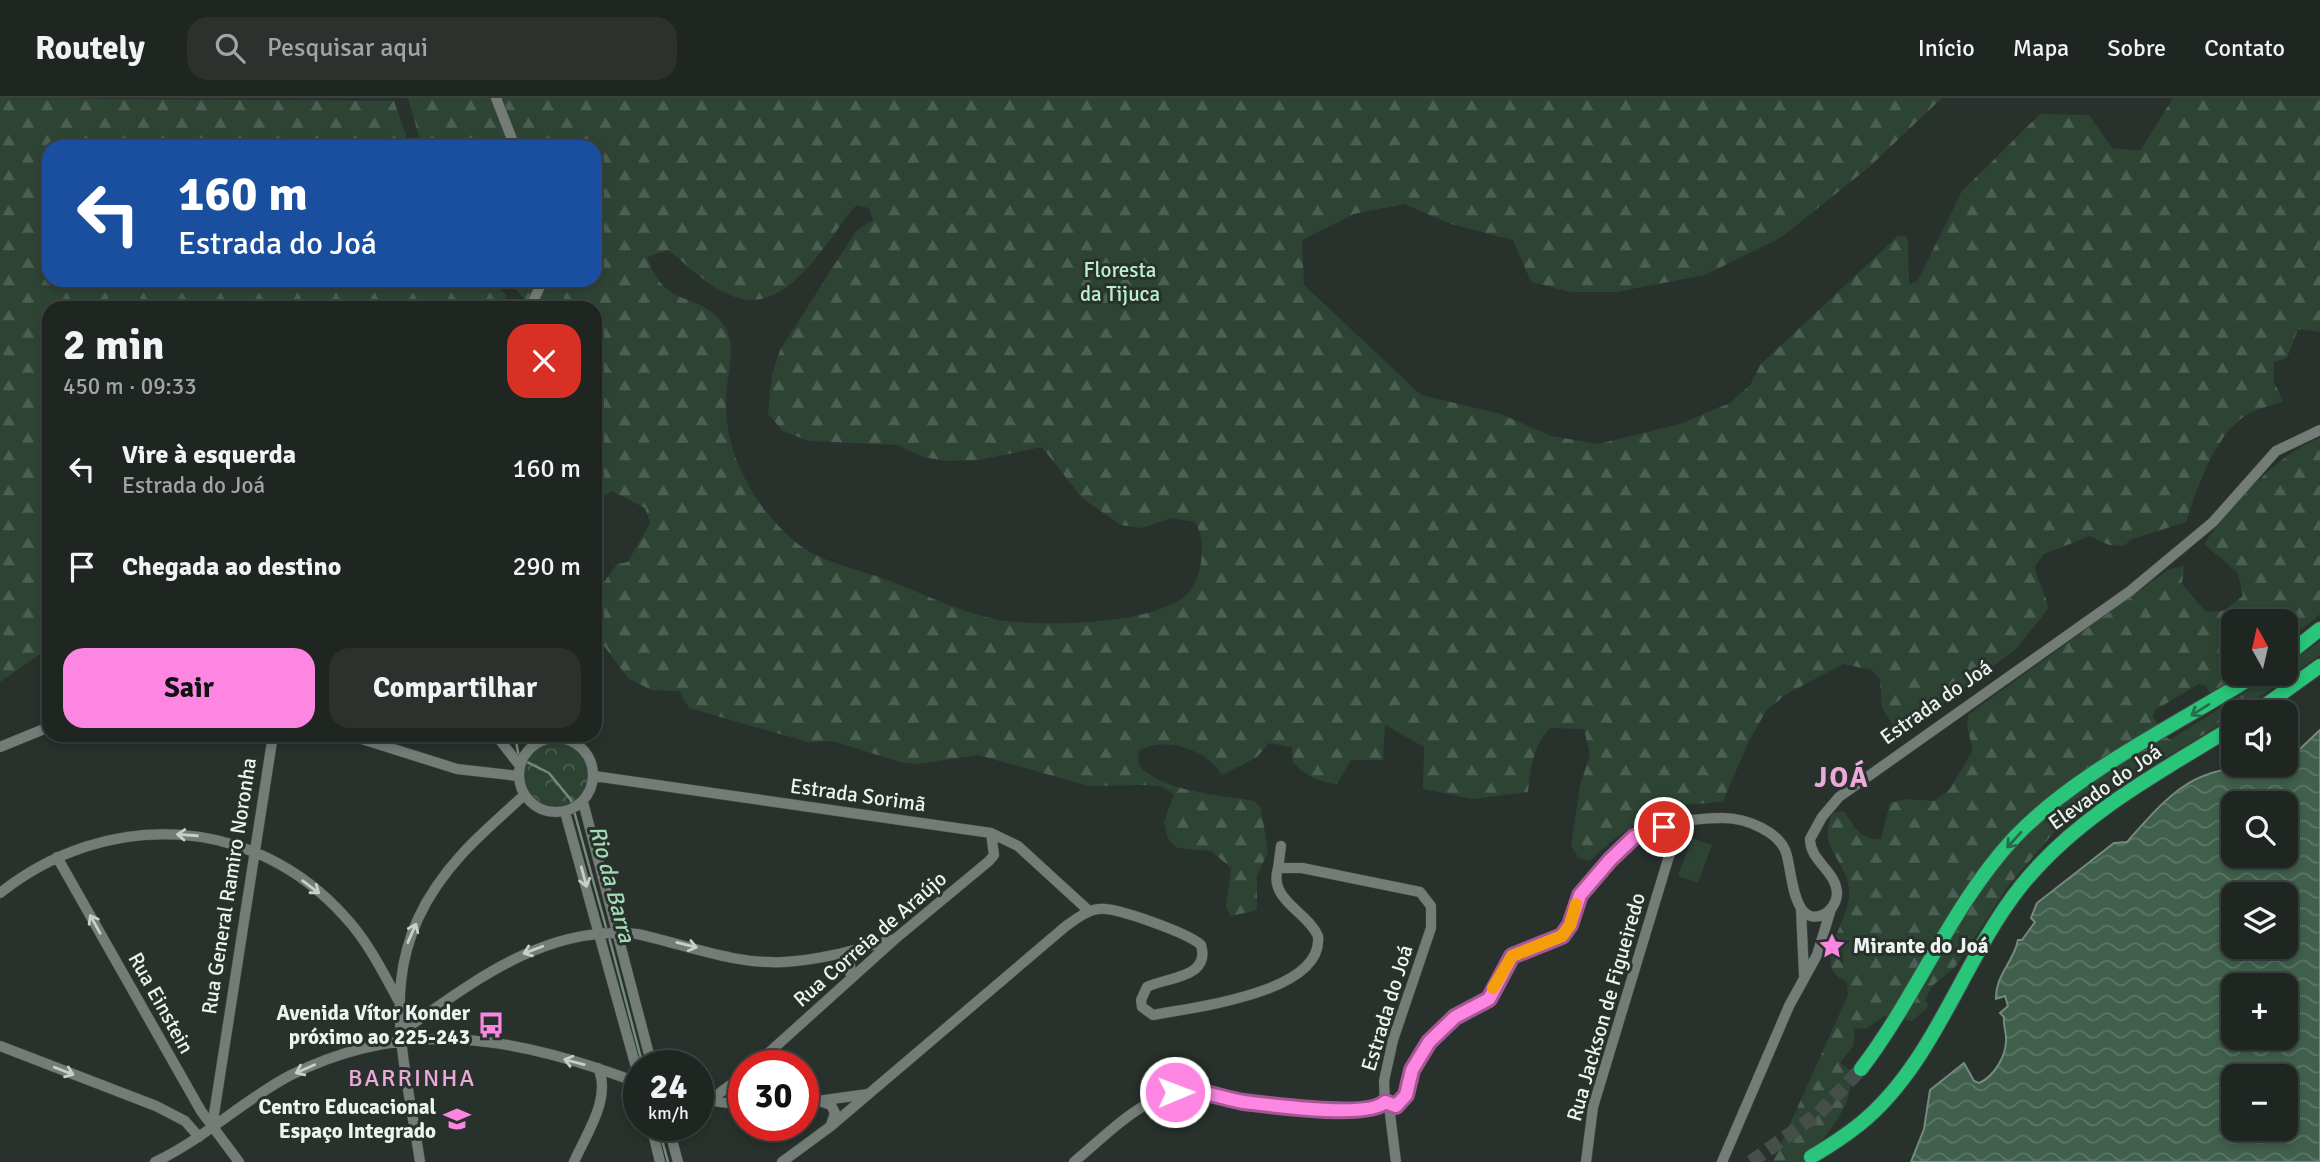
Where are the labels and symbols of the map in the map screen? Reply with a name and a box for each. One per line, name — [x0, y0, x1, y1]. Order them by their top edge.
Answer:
park label: Floresta da Tijuca — [1080, 257, 1160, 307]
north arrow — [2221, 609, 2298, 686]
street label: Estrada do Joá — [1875, 654, 1997, 750]
one-way arrow — [2190, 704, 2210, 718]
street label: Elevado do Joá — [2043, 738, 2167, 836]
street label: Rua General Ramiro Noronha — [196, 756, 262, 1016]
district label: JOÁ — [1814, 759, 1870, 795]
street label: Estrada Sorimã — [788, 773, 928, 817]
pin — [1634, 797, 1694, 857]
water label: Rio da Barra — [582, 822, 642, 947]
one-way arrow — [177, 828, 199, 841]
one-way arrow — [2005, 831, 2022, 848]
street label: Rua Correia de Araújo — [788, 865, 952, 1013]
one-way arrow — [578, 866, 591, 888]
one-way arrow — [301, 880, 320, 895]
street label: Rua Jackson de Figueiredo — [1561, 890, 1651, 1124]
one-way arrow — [88, 914, 101, 935]
one-way arrow — [406, 923, 419, 944]
place icon: Mirante do Joá — [1817, 931, 1847, 961]
place label: Mirante do Joá — [1853, 933, 1989, 959]
one-way arrow — [675, 939, 697, 952]
street label: Estrada do Joá — [1355, 942, 1419, 1074]
one-way arrow — [523, 945, 545, 957]
street label: Rua Einstein — [122, 948, 200, 1058]
place label: Avenida Vítor Konder próximo ao 225-243 — [276, 1000, 471, 1050]
bus stop icon: Avenida Vítor Konder próximo ao 225-243 — [476, 1010, 506, 1040]
speed limit sign: 30 — [728, 1050, 819, 1141]
one-way arrow — [563, 1055, 586, 1068]
position arrow — [1138, 1055, 1212, 1129]
one-way arrow — [295, 1063, 316, 1076]
district label: BARRINHA — [348, 1063, 476, 1093]
one-way arrow — [52, 1065, 74, 1078]
place label: Centro Educacional Espaço Integrado — [258, 1094, 436, 1144]
school or university icon: Centro Educacional Espaço Integrado — [442, 1104, 472, 1134]

